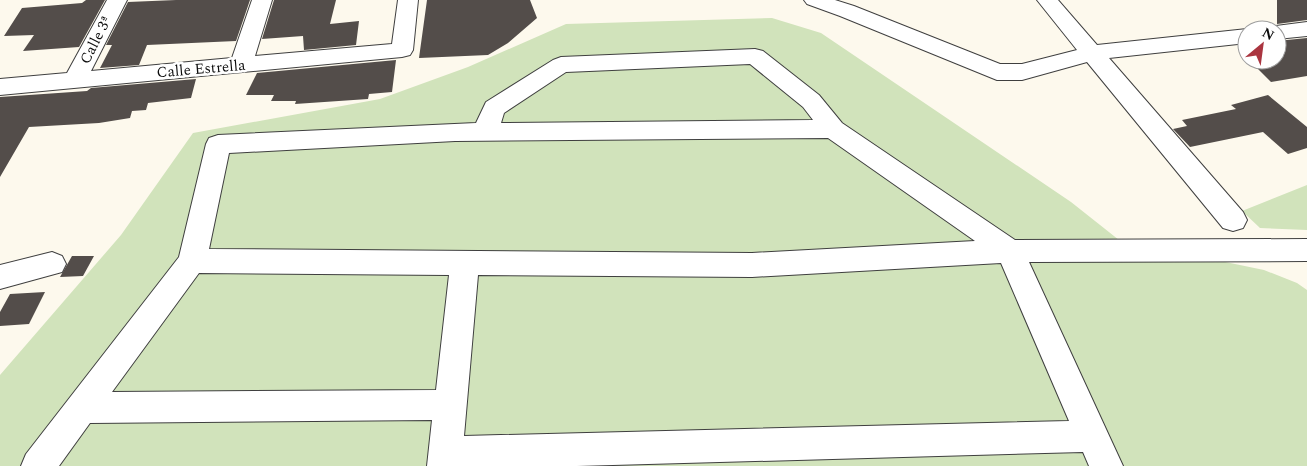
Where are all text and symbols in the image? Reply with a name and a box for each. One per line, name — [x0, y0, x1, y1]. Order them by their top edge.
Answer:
street label: Calle 3ª — [74, 12, 118, 68]
north arrow — [1237, 20, 1287, 70]
text: N — [1258, 22, 1278, 46]
street label: Calle Estrella — [156, 54, 247, 84]

